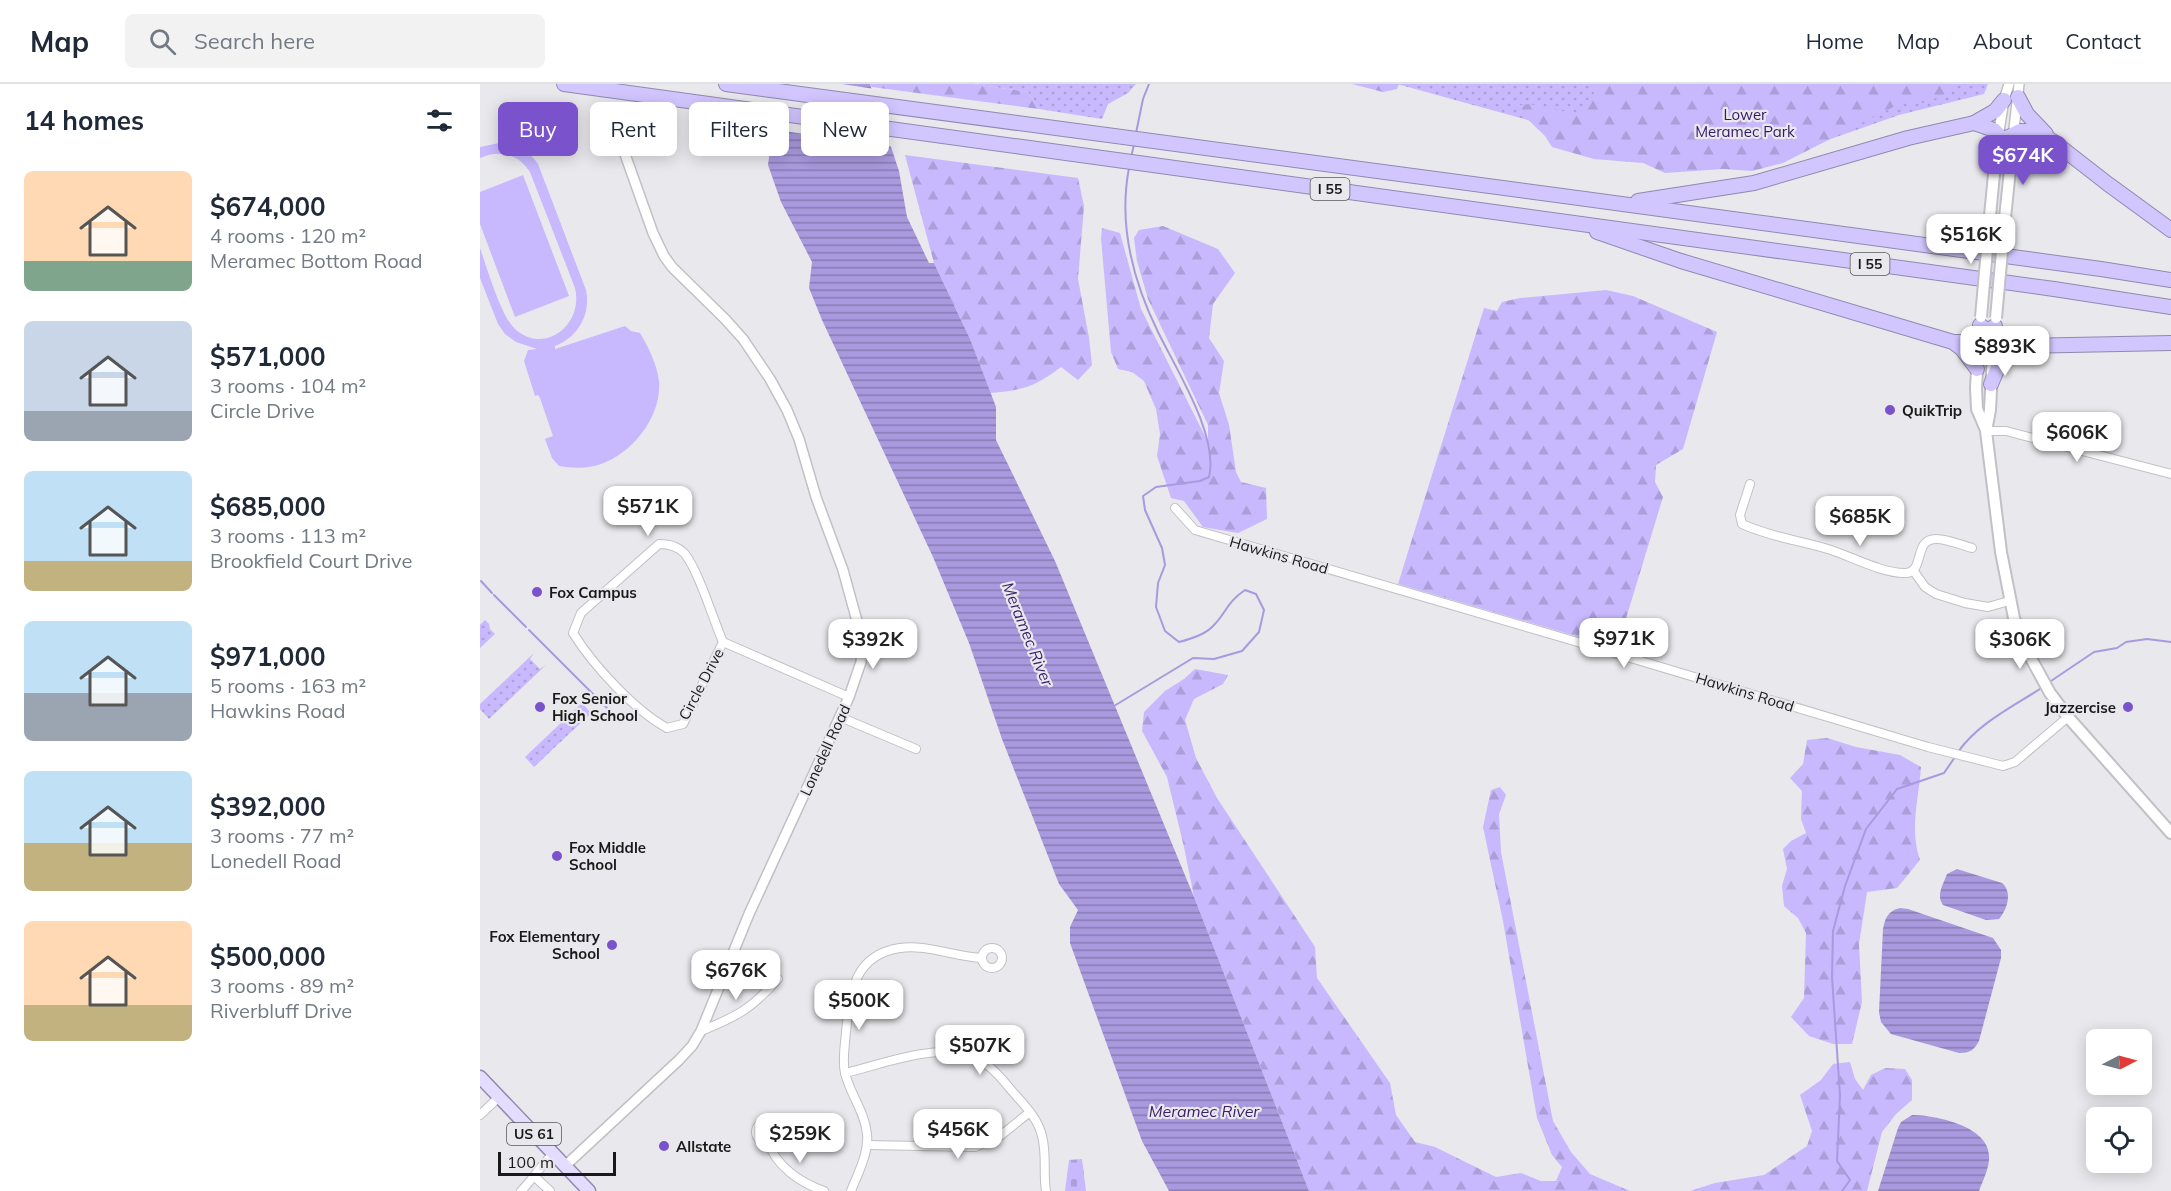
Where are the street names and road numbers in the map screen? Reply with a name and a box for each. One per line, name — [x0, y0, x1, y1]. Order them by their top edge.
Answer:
road number: I 55 — [1310, 178, 1350, 200]
road number: I 55 — [1850, 253, 1890, 275]
street label: Hawkins Road — [1228, 532, 1330, 578]
street label: Circle Drive — [674, 645, 728, 723]
street label: Hawkins Road — [1694, 668, 1796, 716]
street label: Lonedell Road — [796, 701, 854, 799]
road number: US 61 — [507, 1123, 561, 1145]

